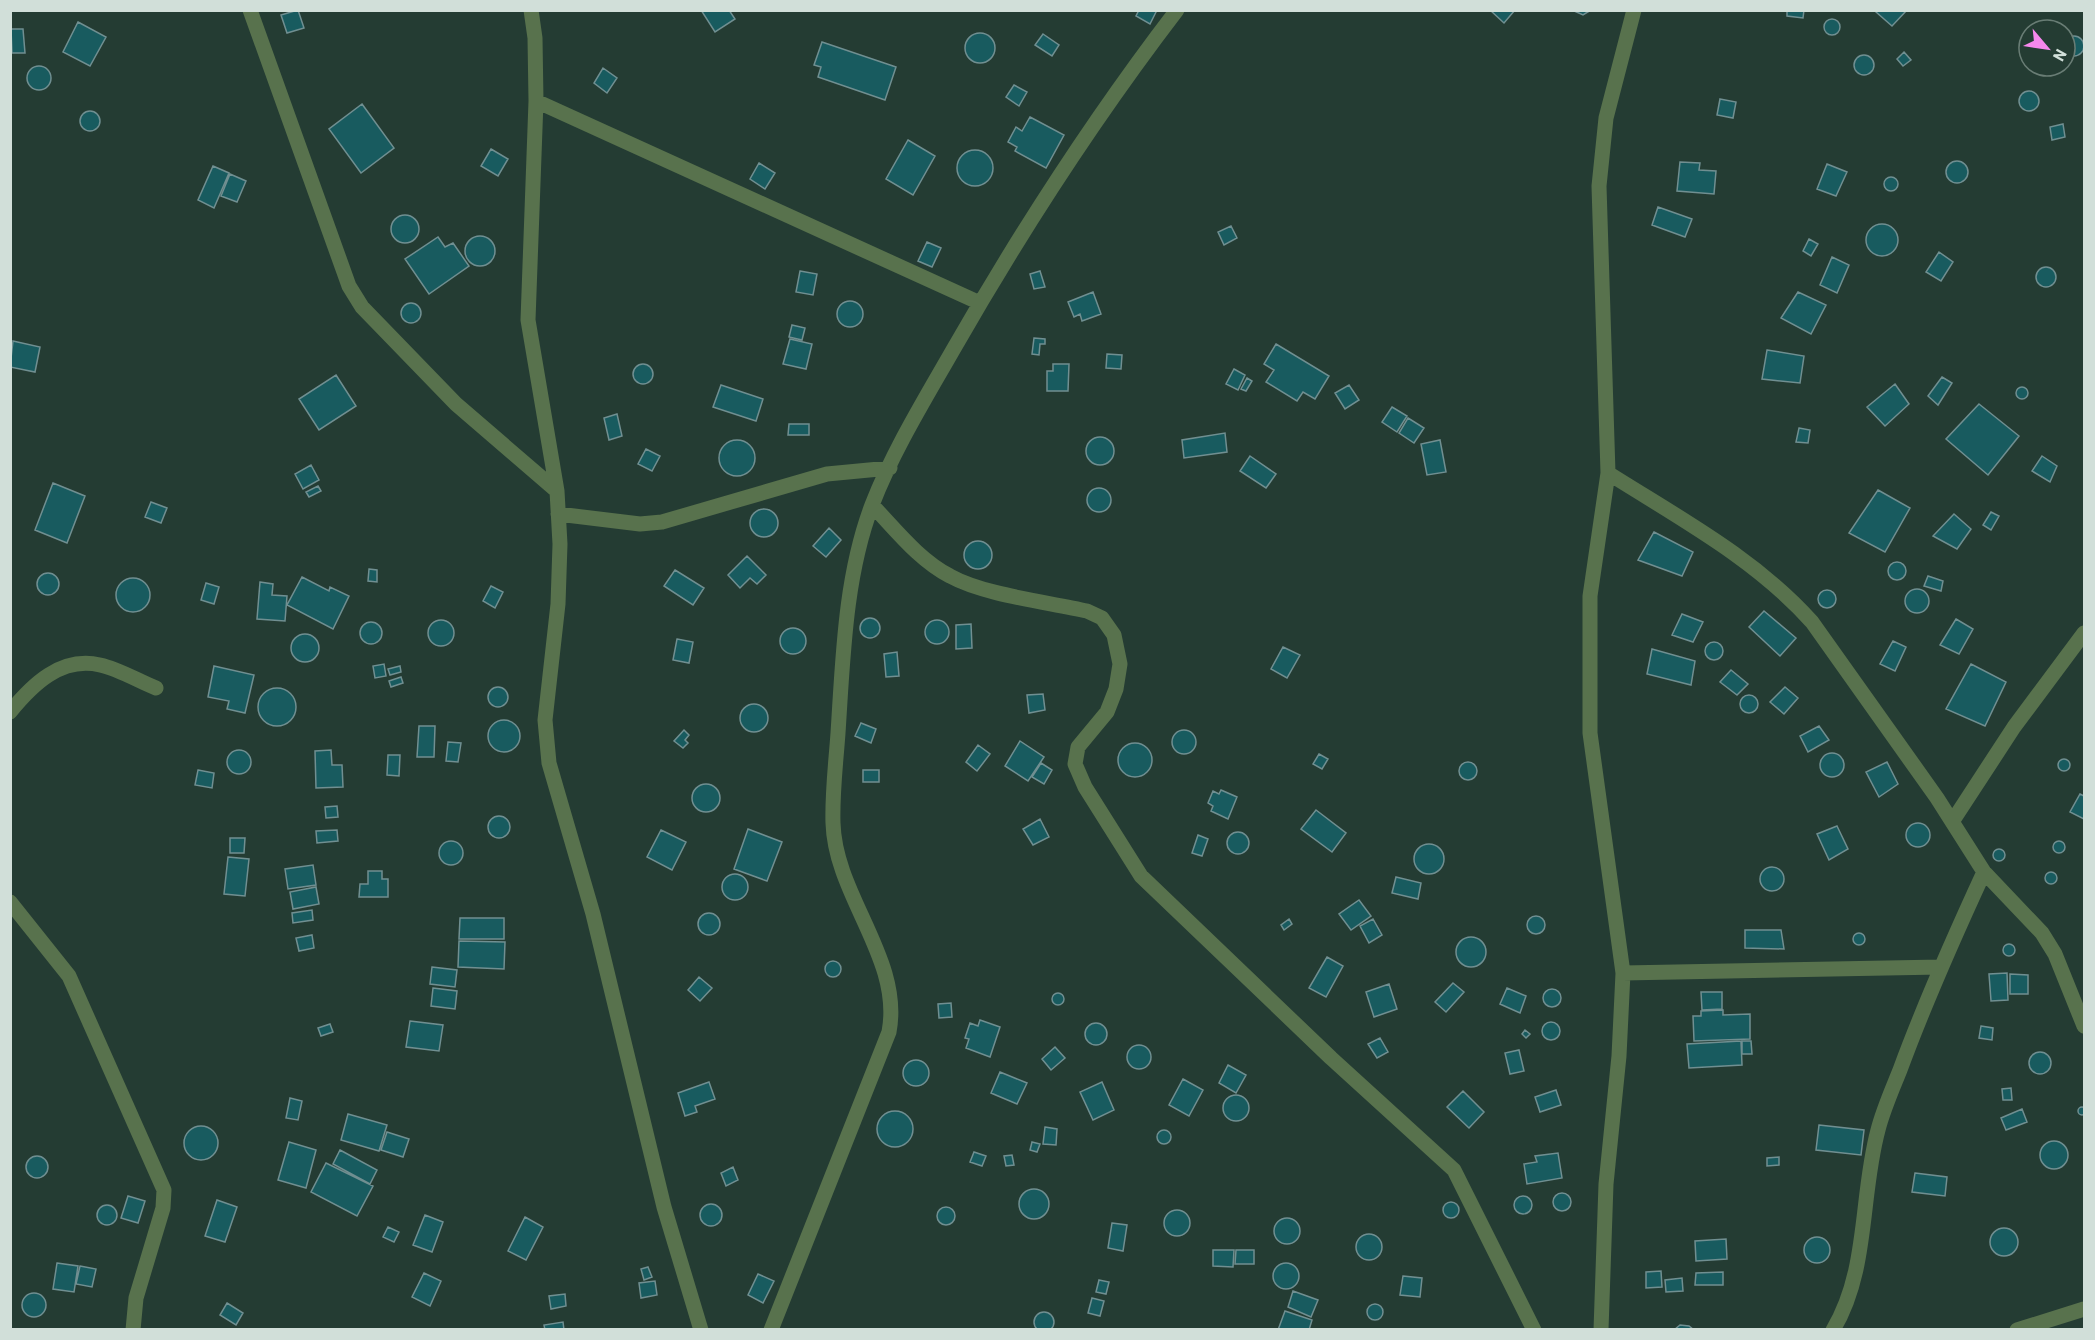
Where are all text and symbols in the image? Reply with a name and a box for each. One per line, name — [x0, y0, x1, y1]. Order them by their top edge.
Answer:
north arrow — [2017, 18, 2077, 78]
text: N — [2050, 46, 2071, 65]

